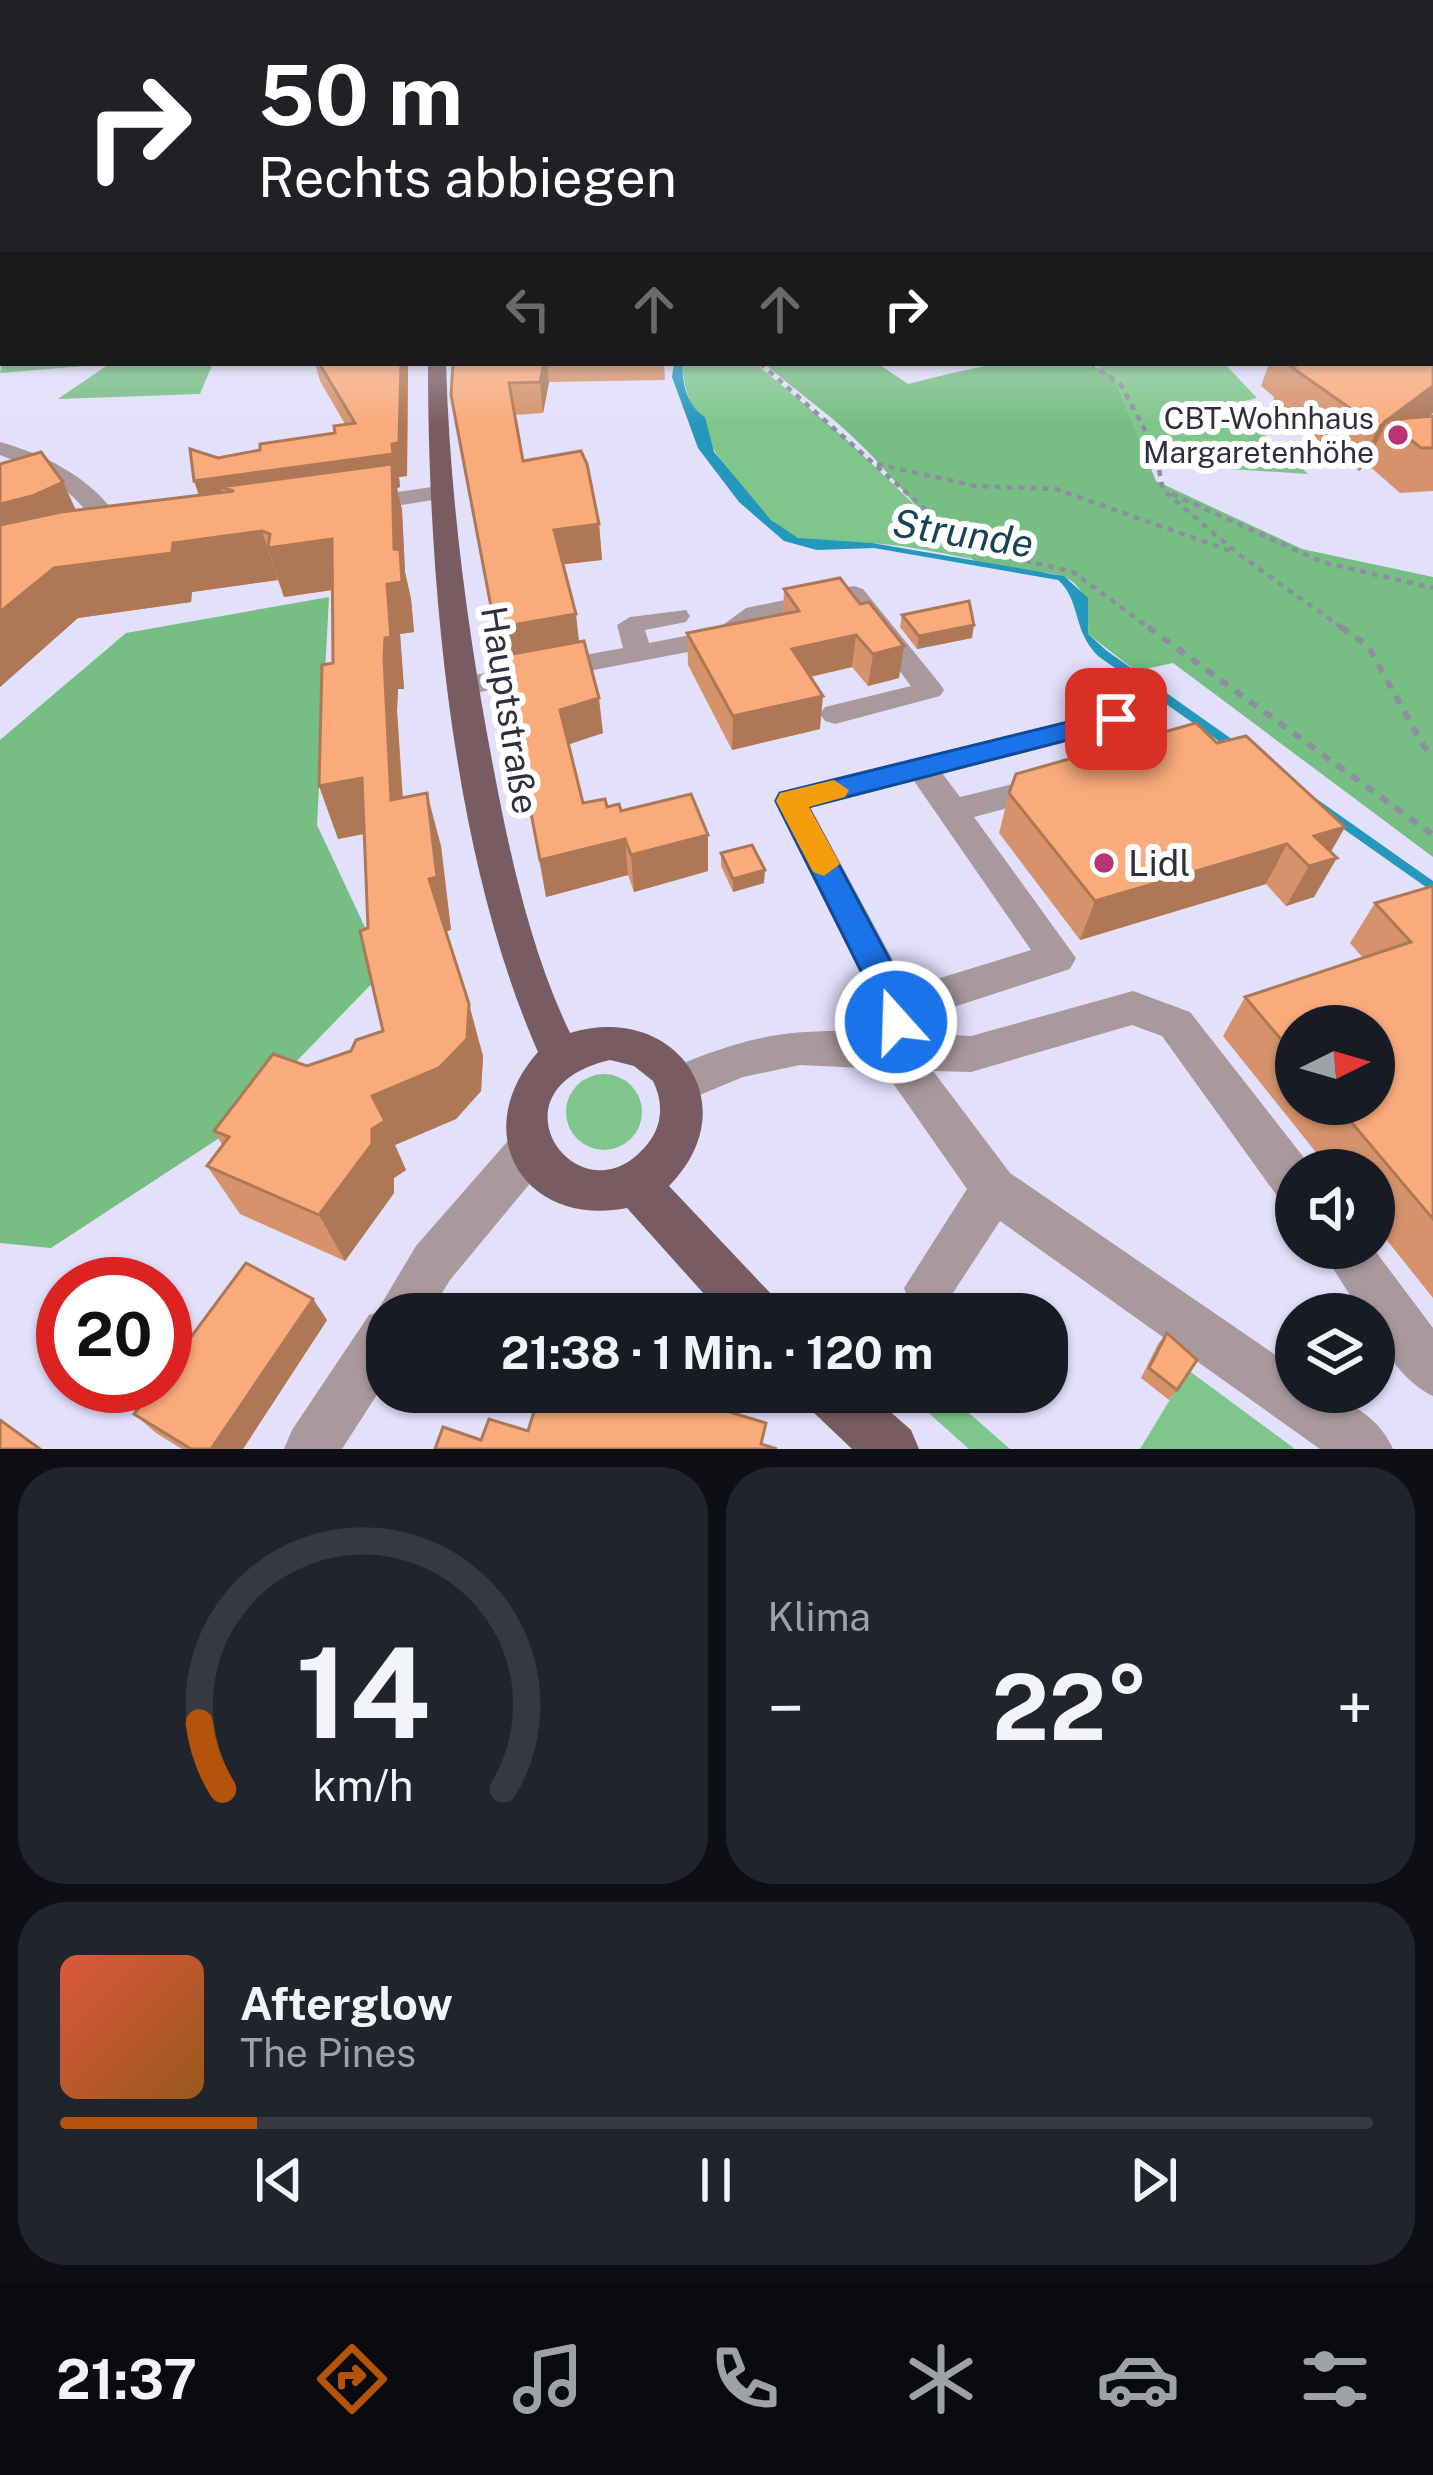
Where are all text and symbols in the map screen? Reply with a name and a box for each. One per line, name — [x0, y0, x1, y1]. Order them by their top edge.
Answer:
text: 50 m — [258, 45, 463, 144]
icon: right — [60, 48, 216, 204]
text: Rechts abbiegen — [258, 146, 677, 209]
icon: left — [495, 276, 561, 342]
icon: ahead — [621, 276, 687, 342]
icon: ahead — [747, 276, 813, 342]
icon: right — [873, 276, 939, 342]
place label: CBT-Wohnhaus Margaretenhöhe — [1143, 400, 1374, 470]
marker: CBT-Wohnhaus Margaretenhöhe — [1385, 422, 1411, 448]
water label: Strunde — [889, 499, 1037, 567]
street label: Hauptstraße — [473, 603, 547, 817]
pin — [1065, 668, 1167, 770]
icon: arrive — [1083, 686, 1149, 752]
place label: Lidl — [1128, 842, 1190, 884]
marker: Lidl — [1091, 850, 1117, 876]
position arrow — [833, 959, 959, 1085]
north arrow — [1275, 1005, 1395, 1125]
map controls — [1275, 1005, 1395, 1413]
button: sound — [1275, 1149, 1395, 1269]
speed limit sign: 20 — [36, 1257, 192, 1413]
button: layers — [1275, 1293, 1395, 1413]
text: 21:38 · 1 Min. · 120 m — [501, 1326, 933, 1379]
text: Klima — [768, 1594, 871, 1640]
text: 14 — [295, 1619, 430, 1766]
text: 22° — [992, 1654, 1149, 1760]
text: − — [768, 1669, 804, 1747]
text: + — [1336, 1669, 1373, 1747]
text: km/h — [312, 1759, 413, 1810]
text: Afterglow — [240, 1977, 453, 2030]
text: The Pines — [240, 2030, 416, 2076]
icon: previous — [246, 2147, 312, 2213]
icon: pause — [683, 2147, 749, 2213]
icon: next — [1121, 2147, 1187, 2213]
icon: directions — [310, 2337, 394, 2421]
icon: music — [506, 2337, 590, 2421]
icon: phone — [703, 2337, 787, 2421]
icon: climate — [899, 2337, 983, 2421]
icon: car — [1096, 2337, 1180, 2421]
icon: filters — [1293, 2337, 1377, 2421]
text: 21:37 — [56, 2348, 197, 2411]

